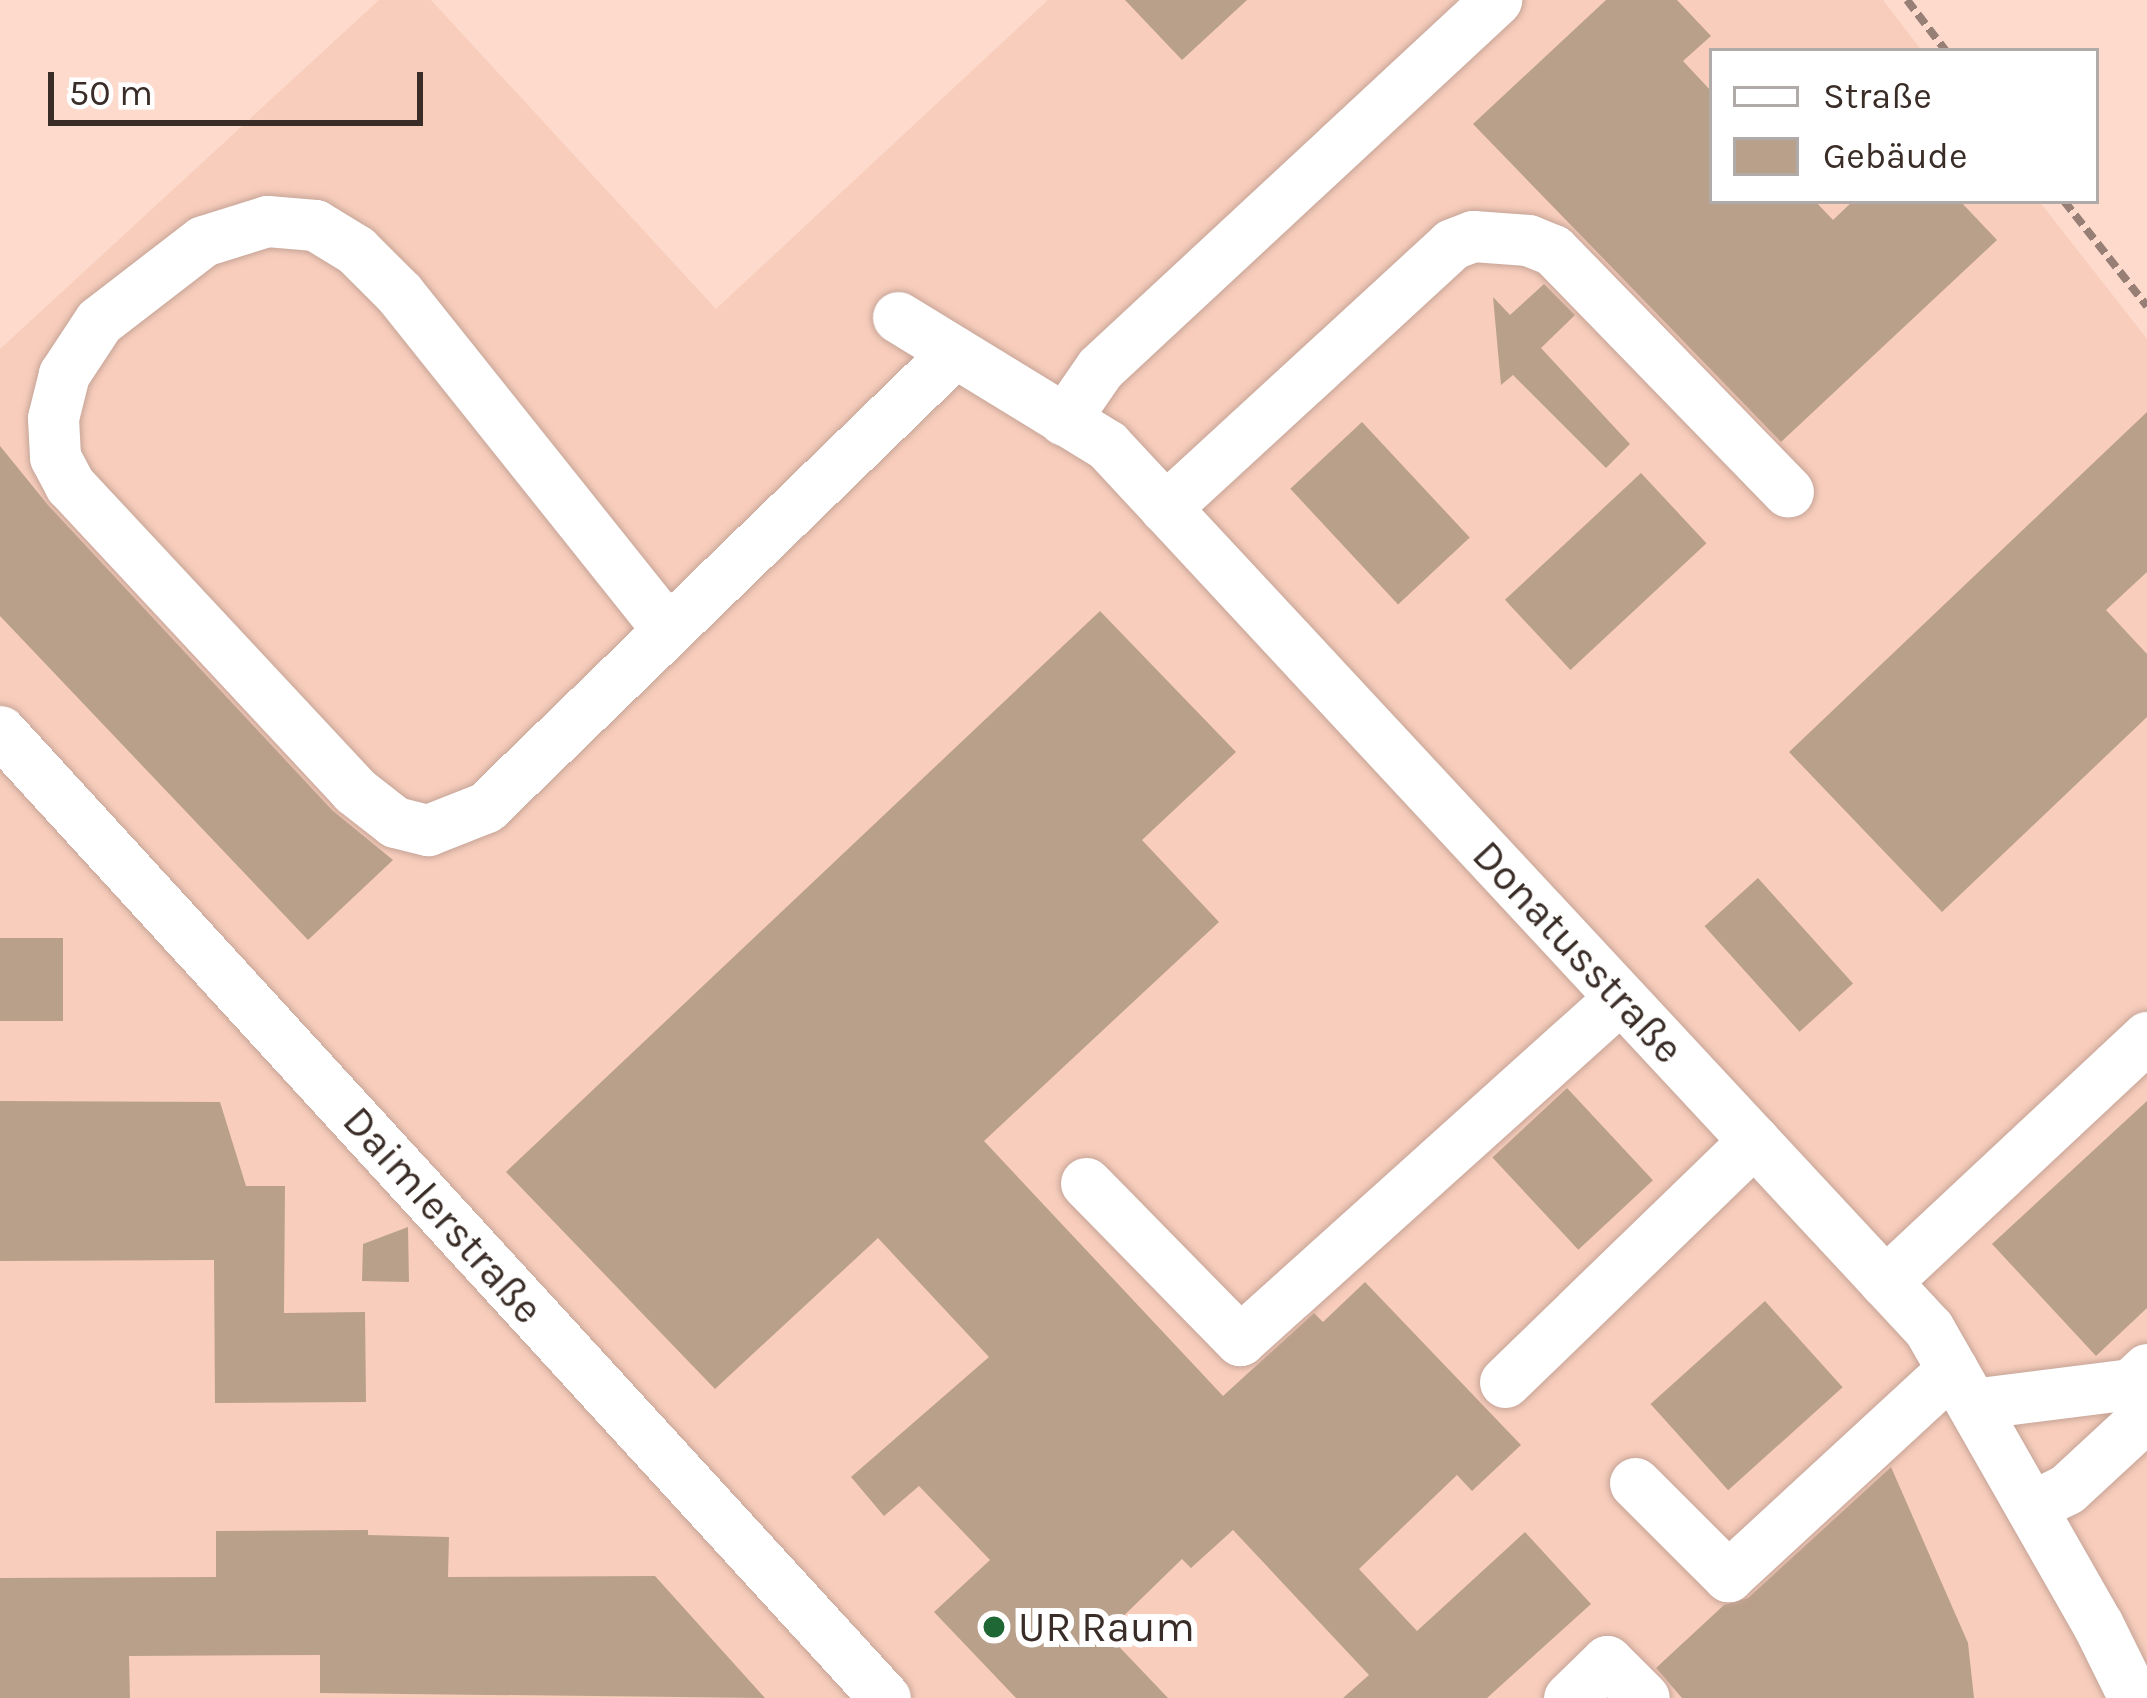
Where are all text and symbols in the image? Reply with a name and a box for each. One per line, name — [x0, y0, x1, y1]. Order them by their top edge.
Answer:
scale bar — [54, 48, 429, 122]
legend — [1709, 48, 2099, 204]
text: 50 m — [69, 72, 153, 114]
text: Straße — [1823, 75, 1932, 117]
text: Gebäude — [1823, 135, 1967, 177]
street label: Donatusstraße — [1462, 830, 1694, 1074]
street label: Daimlerstraße — [332, 1096, 554, 1334]
place label: UR Raum — [1018, 1602, 1195, 1652]
marker: UR Raum — [981, 1614, 1007, 1640]

